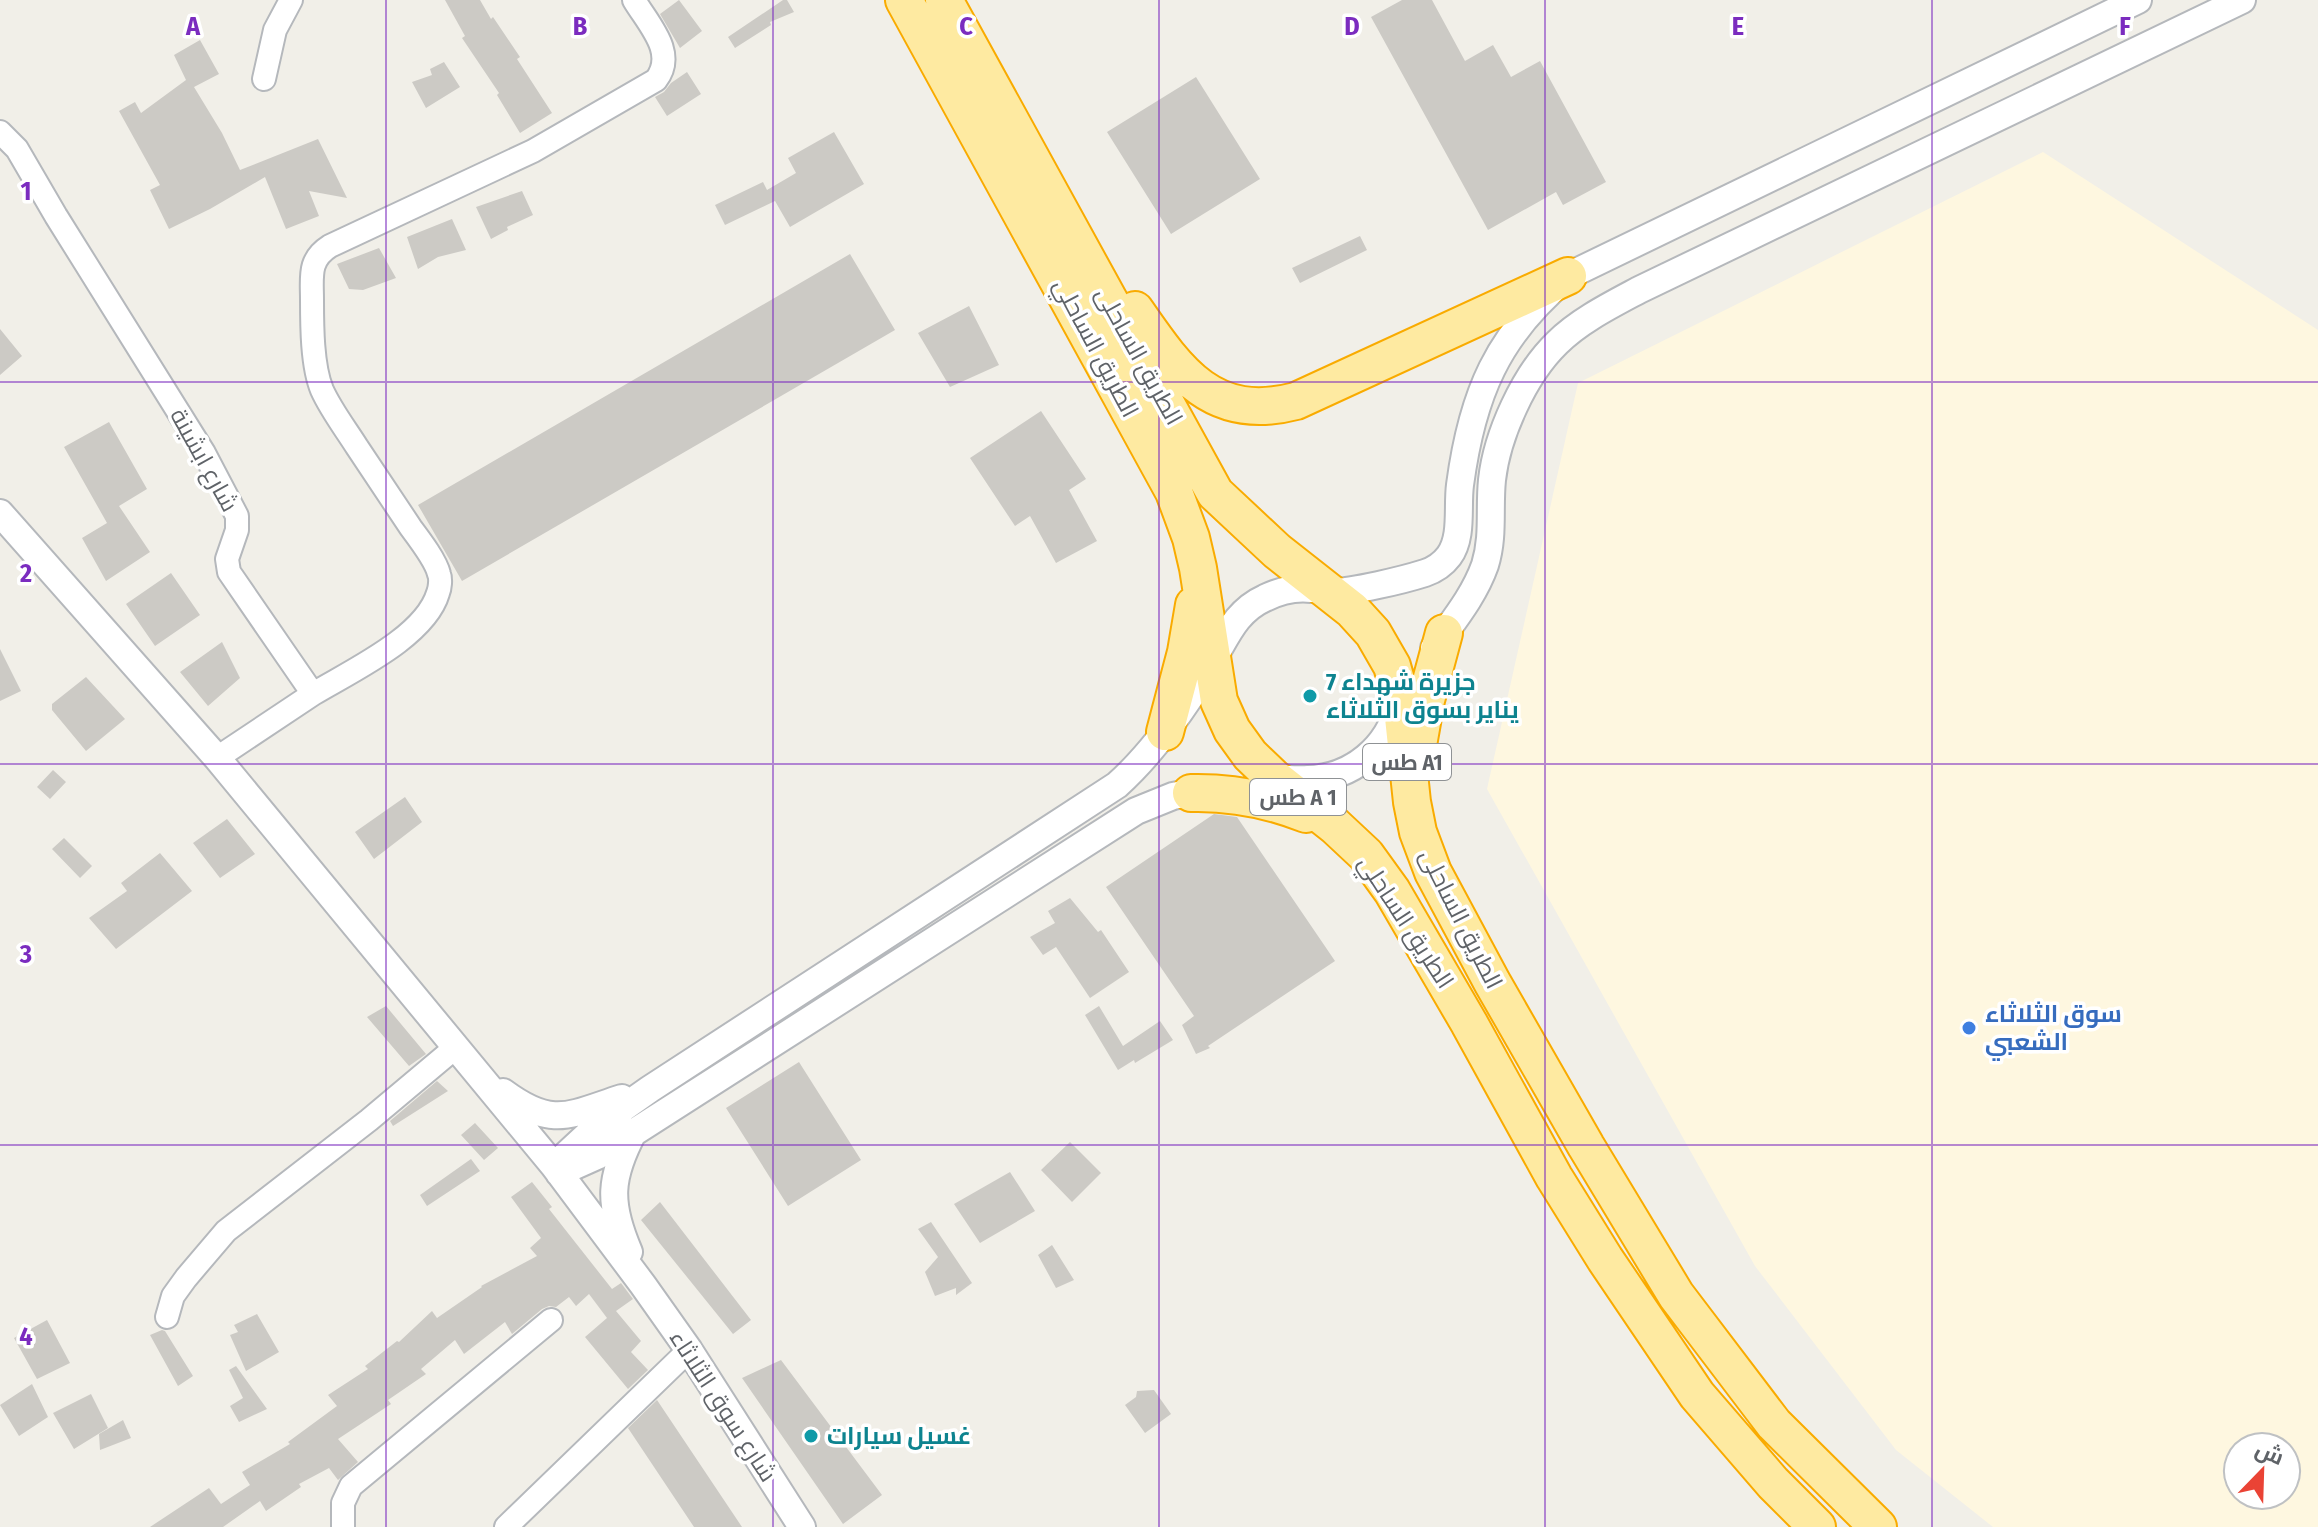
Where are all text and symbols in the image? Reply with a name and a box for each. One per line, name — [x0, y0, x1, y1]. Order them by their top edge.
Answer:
text: A — [185, 11, 201, 42]
text: B — [573, 11, 588, 42]
text: C — [959, 11, 973, 42]
text: D — [1344, 11, 1360, 42]
text: E — [1732, 11, 1744, 42]
text: F — [2119, 11, 2131, 42]
text: 1 — [21, 176, 32, 207]
street label: الطريق الساحلي — [1043, 274, 1144, 424]
street label: الطريق الساحلى — [1089, 282, 1188, 430]
street label: شارع ابشينة — [162, 404, 244, 517]
text: 2 — [19, 558, 32, 589]
place label: جزيرة شهداء 7 يناير بسوق الثلاثاء — [1326, 668, 1519, 724]
marker: جزيرة شهداء 7 يناير بسوق الثلاثاء — [1301, 687, 1319, 705]
road number: طس A1 — [1363, 744, 1451, 780]
road number: طس A 1 — [1250, 779, 1346, 815]
street label: الطريق الساحلى — [1413, 844, 1508, 994]
street label: الطريق الساحلي — [1348, 850, 1459, 997]
text: 3 — [19, 939, 32, 970]
place label: سوق الثلاثاء الشعبي — [1985, 1000, 2122, 1061]
marker: سوق الثلاثاء الشعبي — [1960, 1019, 1978, 1037]
text: 4 — [19, 1321, 33, 1352]
street label: شارع سوق الثلاثاء — [662, 1325, 782, 1488]
place label: غسيل سيارات — [827, 1422, 971, 1450]
marker: غسيل سيارات — [802, 1427, 820, 1445]
north arrow — [2222, 1431, 2302, 1511]
text: ش — [2251, 1435, 2288, 1471]

